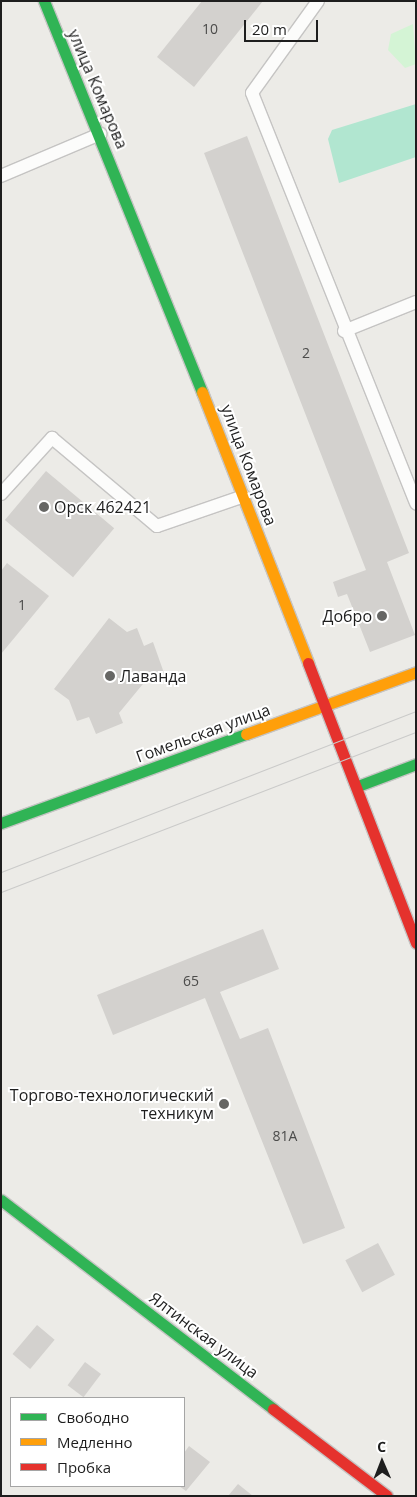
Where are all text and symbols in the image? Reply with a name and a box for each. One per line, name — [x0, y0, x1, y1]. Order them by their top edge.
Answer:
scale bar — [247, 10, 321, 42]
text: 20 m — [252, 19, 287, 39]
house number: 10 — [202, 21, 218, 37]
street label: улица Комарова — [64, 26, 132, 152]
house number: 2 — [302, 345, 310, 361]
street label: улица Комарова — [217, 402, 281, 528]
place label: Орск 462421 — [54, 497, 151, 517]
marker: Орск 462421 — [38, 501, 50, 513]
house number: 1 — [18, 597, 26, 613]
place label: Добро — [322, 606, 372, 626]
marker: Добро — [376, 610, 388, 622]
place label: Лаванда — [120, 666, 186, 686]
marker: Лаванда — [104, 670, 116, 682]
street label: Гомельская улица — [133, 700, 273, 766]
house number: 65 — [183, 973, 199, 989]
place label: Торгово-технологический техникум — [10, 1085, 214, 1123]
marker: Торгово-технологический техникум — [218, 1098, 230, 1110]
house number: 81А — [273, 1128, 297, 1144]
street label: Ялтинская улица — [146, 1288, 262, 1382]
legend — [10, 1397, 185, 1487]
text: Свободно — [57, 1407, 129, 1427]
text: Медленно — [57, 1432, 133, 1452]
north arrow — [357, 1437, 407, 1487]
text: С — [377, 1437, 386, 1456]
text: Пробка — [57, 1457, 111, 1477]

